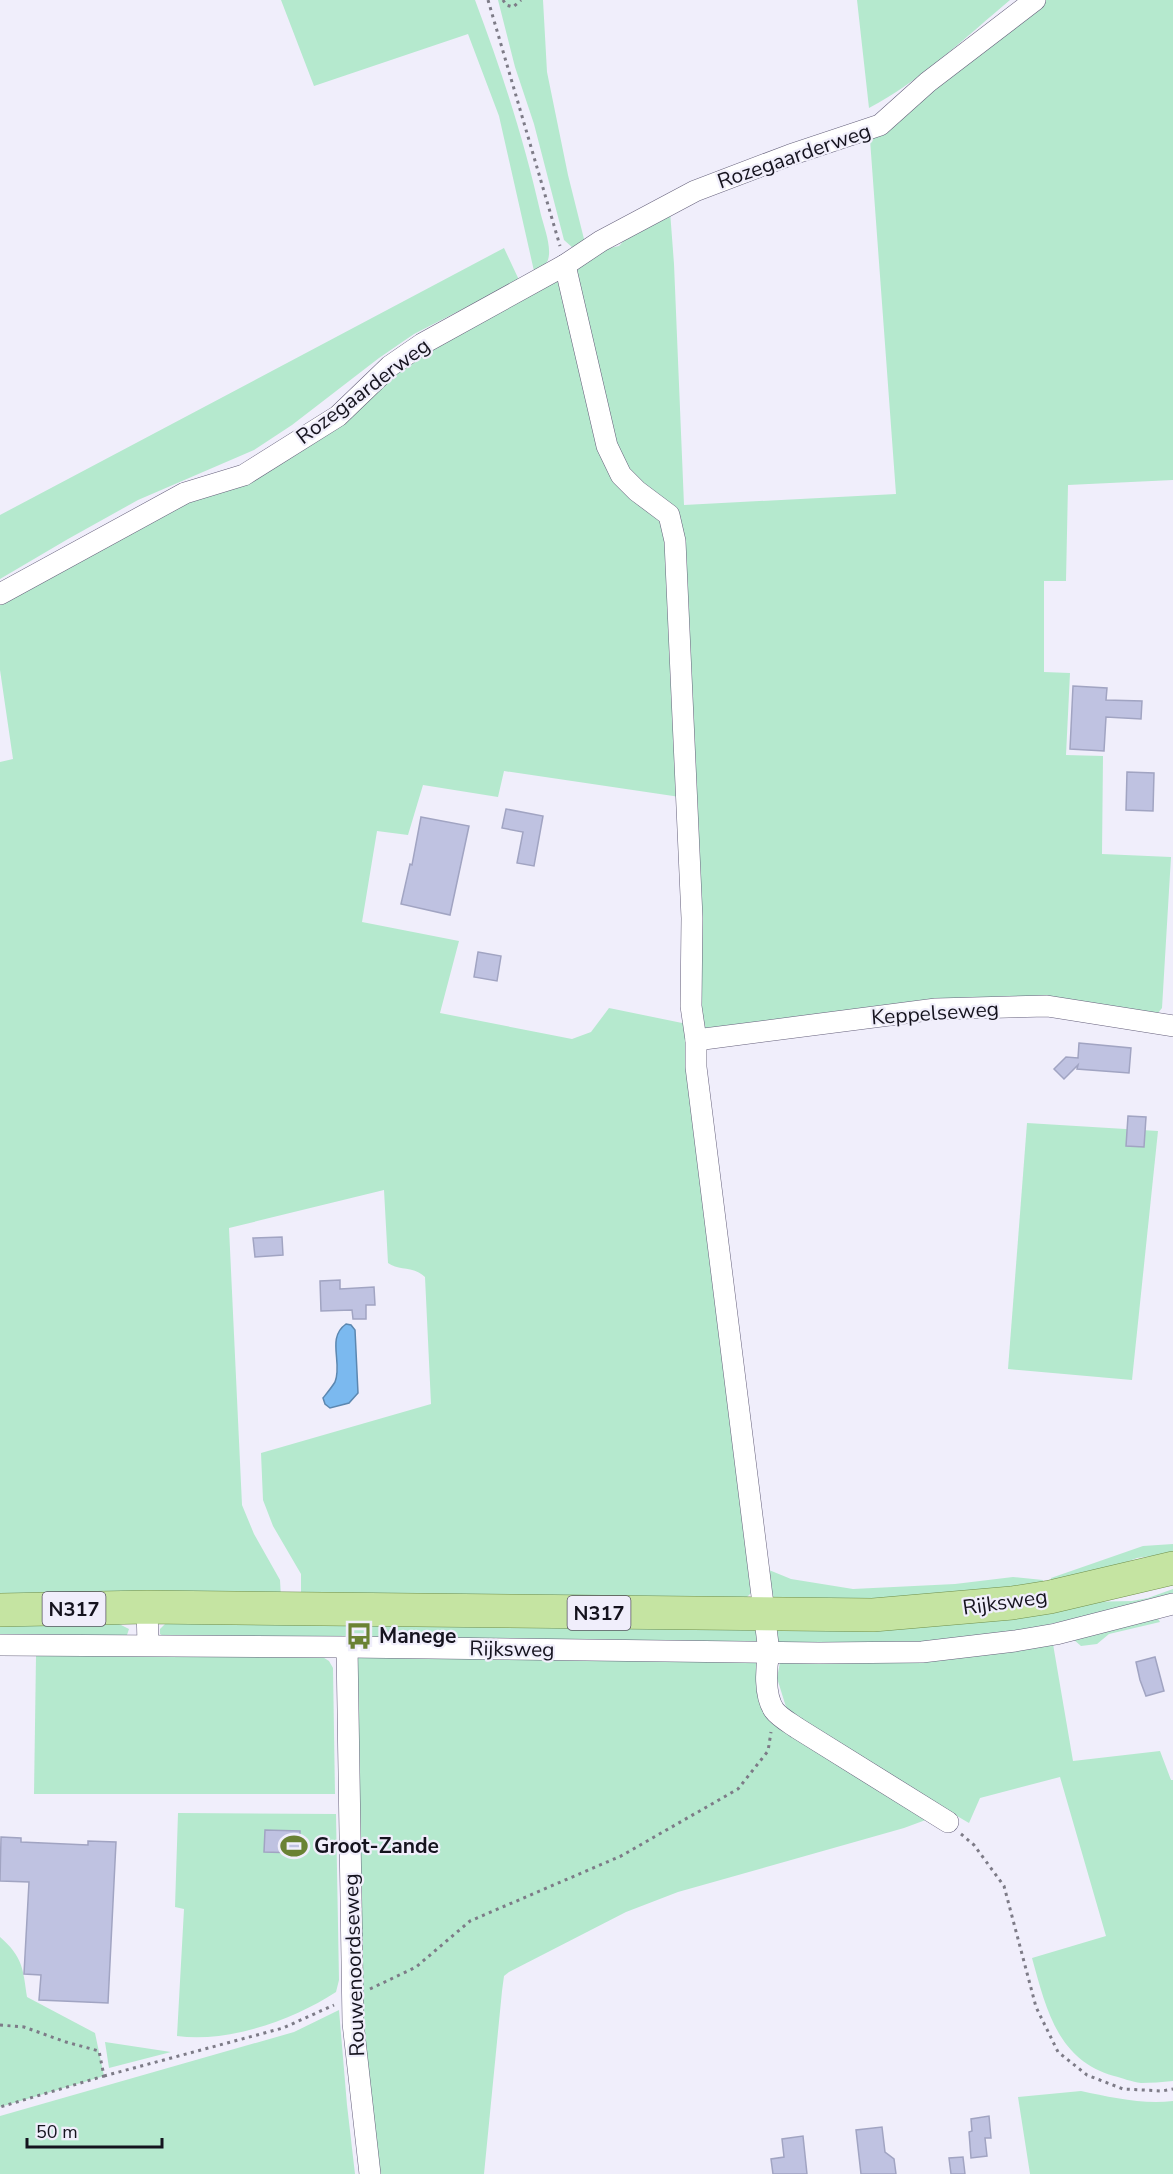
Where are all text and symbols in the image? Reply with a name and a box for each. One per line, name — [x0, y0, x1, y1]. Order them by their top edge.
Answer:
street label: Rozegaarderweg — [714, 117, 874, 195]
street label: Rozegaarderweg — [290, 332, 436, 450]
street label: Keppelseweg — [870, 995, 1000, 1031]
street label: Rijksweg — [961, 1582, 1049, 1622]
road number: N317 — [42, 1592, 106, 1626]
road number: N317 — [568, 1596, 630, 1630]
bus stop icon: Manege — [344, 1621, 374, 1651]
place label: Manege — [379, 1622, 456, 1650]
street label: Rijksweg — [469, 1634, 555, 1664]
sports icon: Groot-Zande — [279, 1831, 309, 1861]
place label: Groot-Zande — [314, 1832, 439, 1860]
street label: Rouwenoordseweg — [337, 1873, 371, 2057]
scale bar — [27, 2111, 162, 2149]
text: 50 m — [36, 2120, 78, 2144]

